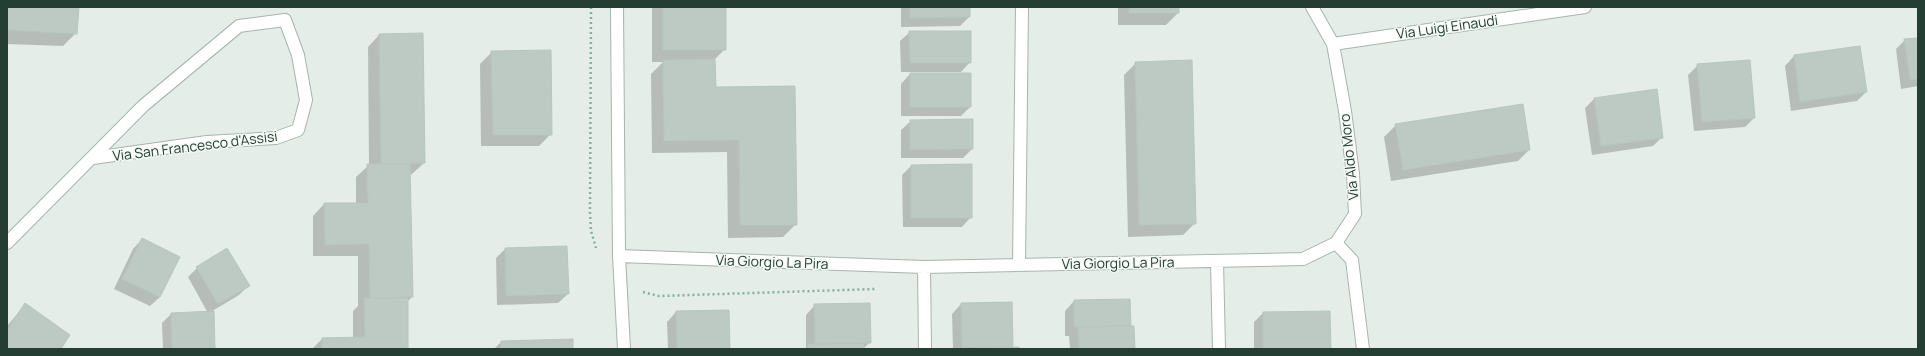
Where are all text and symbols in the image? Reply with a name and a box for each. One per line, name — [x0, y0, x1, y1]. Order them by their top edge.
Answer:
street label: Via Luigi Einaudi — [1395, 10, 1499, 43]
street label: Via Aldo Moro — [1335, 113, 1362, 201]
street label: Via San Francesco d'Assisi — [111, 126, 279, 165]
street label: Via Giorgio La Pira — [715, 250, 829, 273]
street label: Via Giorgio La Pira — [1061, 252, 1175, 273]

